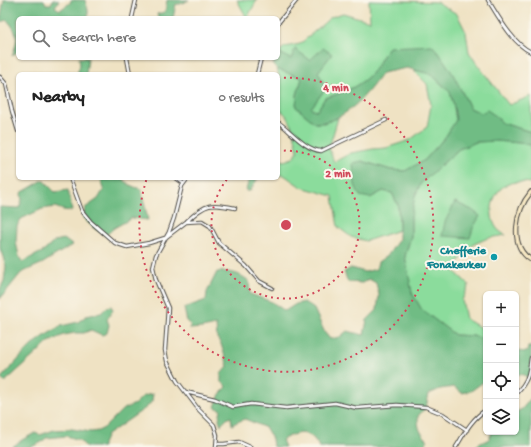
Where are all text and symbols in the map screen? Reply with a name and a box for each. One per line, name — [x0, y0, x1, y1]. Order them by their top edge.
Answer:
search box — [16, 16, 280, 60]
icon: search — [30, 27, 52, 49]
text: Search here — [62, 29, 136, 47]
text: 4 min — [322, 82, 349, 96]
text: Nearby — [32, 88, 85, 108]
text: 0 results — [218, 91, 264, 106]
text: 2 min — [325, 168, 351, 182]
centre of rings — [279, 218, 293, 232]
place label: Chefferie Fonakeukeu — [426, 245, 487, 273]
marker: Chefferie Fonakeukeu — [489, 252, 499, 262]
map controls — [483, 291, 519, 435]
button: + — [483, 291, 519, 327]
button: − — [483, 327, 519, 363]
button: locate — [483, 363, 519, 399]
button: layers — [483, 399, 519, 435]

